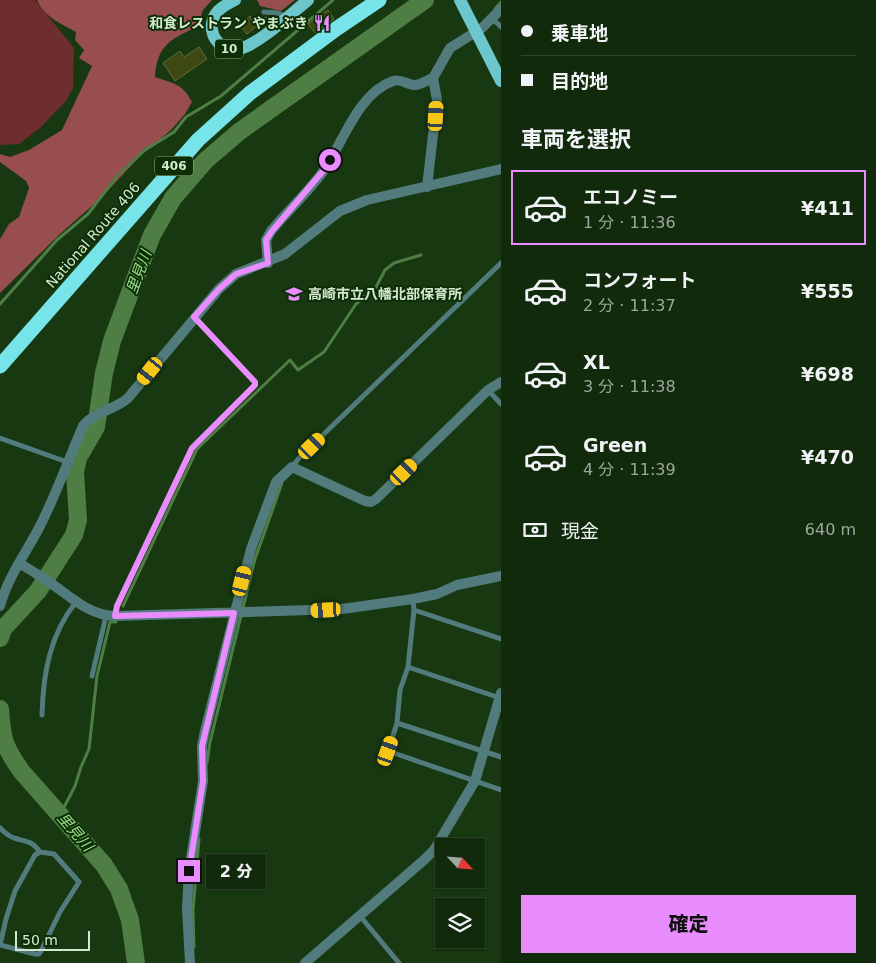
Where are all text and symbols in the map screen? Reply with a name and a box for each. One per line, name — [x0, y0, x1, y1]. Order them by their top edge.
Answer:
restaurant icon: 和食レストラン やまぶき — [312, 13, 332, 33]
place label: 和食レストラン やまぶき — [149, 15, 308, 31]
text: 乗車地 — [551, 22, 608, 44]
road number: 10 — [215, 40, 243, 59]
text: 目的地 — [551, 70, 608, 92]
car — [427, 101, 444, 131]
text: 車両を選択 — [521, 127, 631, 152]
route start — [319, 149, 341, 171]
road number: 406 — [155, 157, 193, 176]
street label: National Route 406 — [43, 179, 143, 291]
icon: car — [523, 185, 568, 230]
text: エコノミー — [583, 186, 678, 208]
text: ¥411 — [801, 197, 854, 219]
text: 1 分 · 11:36 — [583, 213, 676, 232]
water label: 里見川 — [123, 246, 156, 296]
icon: car — [523, 268, 568, 313]
text: コンフォート — [583, 269, 696, 291]
text: ¥555 — [801, 280, 854, 302]
school or university icon: 高崎市立八幡北部保育所 — [284, 284, 304, 304]
place label: 高崎市立八幡北部保育所 — [308, 286, 462, 302]
text: 2 分 · 11:37 — [583, 296, 676, 315]
icon: car — [523, 351, 568, 396]
text: XL — [583, 351, 610, 373]
car — [134, 355, 165, 387]
text: ¥698 — [801, 363, 854, 385]
text: 3 分 · 11:38 — [583, 377, 676, 396]
car — [295, 430, 328, 462]
icon: car — [523, 434, 568, 479]
text: Green — [583, 434, 647, 456]
text: ¥470 — [801, 446, 854, 468]
car — [387, 456, 420, 488]
text: 4 分 · 11:39 — [583, 460, 676, 479]
icon: cash — [521, 516, 549, 544]
text: 現金 — [561, 520, 599, 542]
text: 640 m — [805, 520, 856, 539]
car — [231, 565, 252, 597]
car — [310, 602, 341, 618]
car — [376, 734, 399, 768]
water label: 里見川 — [53, 809, 98, 856]
north arrow — [435, 838, 485, 888]
map controls — [435, 838, 485, 948]
callout: 2 分 — [206, 854, 266, 888]
route end — [178, 860, 200, 882]
text: 2 分 — [220, 862, 252, 881]
button: 確定 — [521, 895, 856, 953]
button: layers — [435, 898, 485, 948]
scale bar — [15, 928, 90, 951]
text: 50 m — [22, 932, 58, 948]

